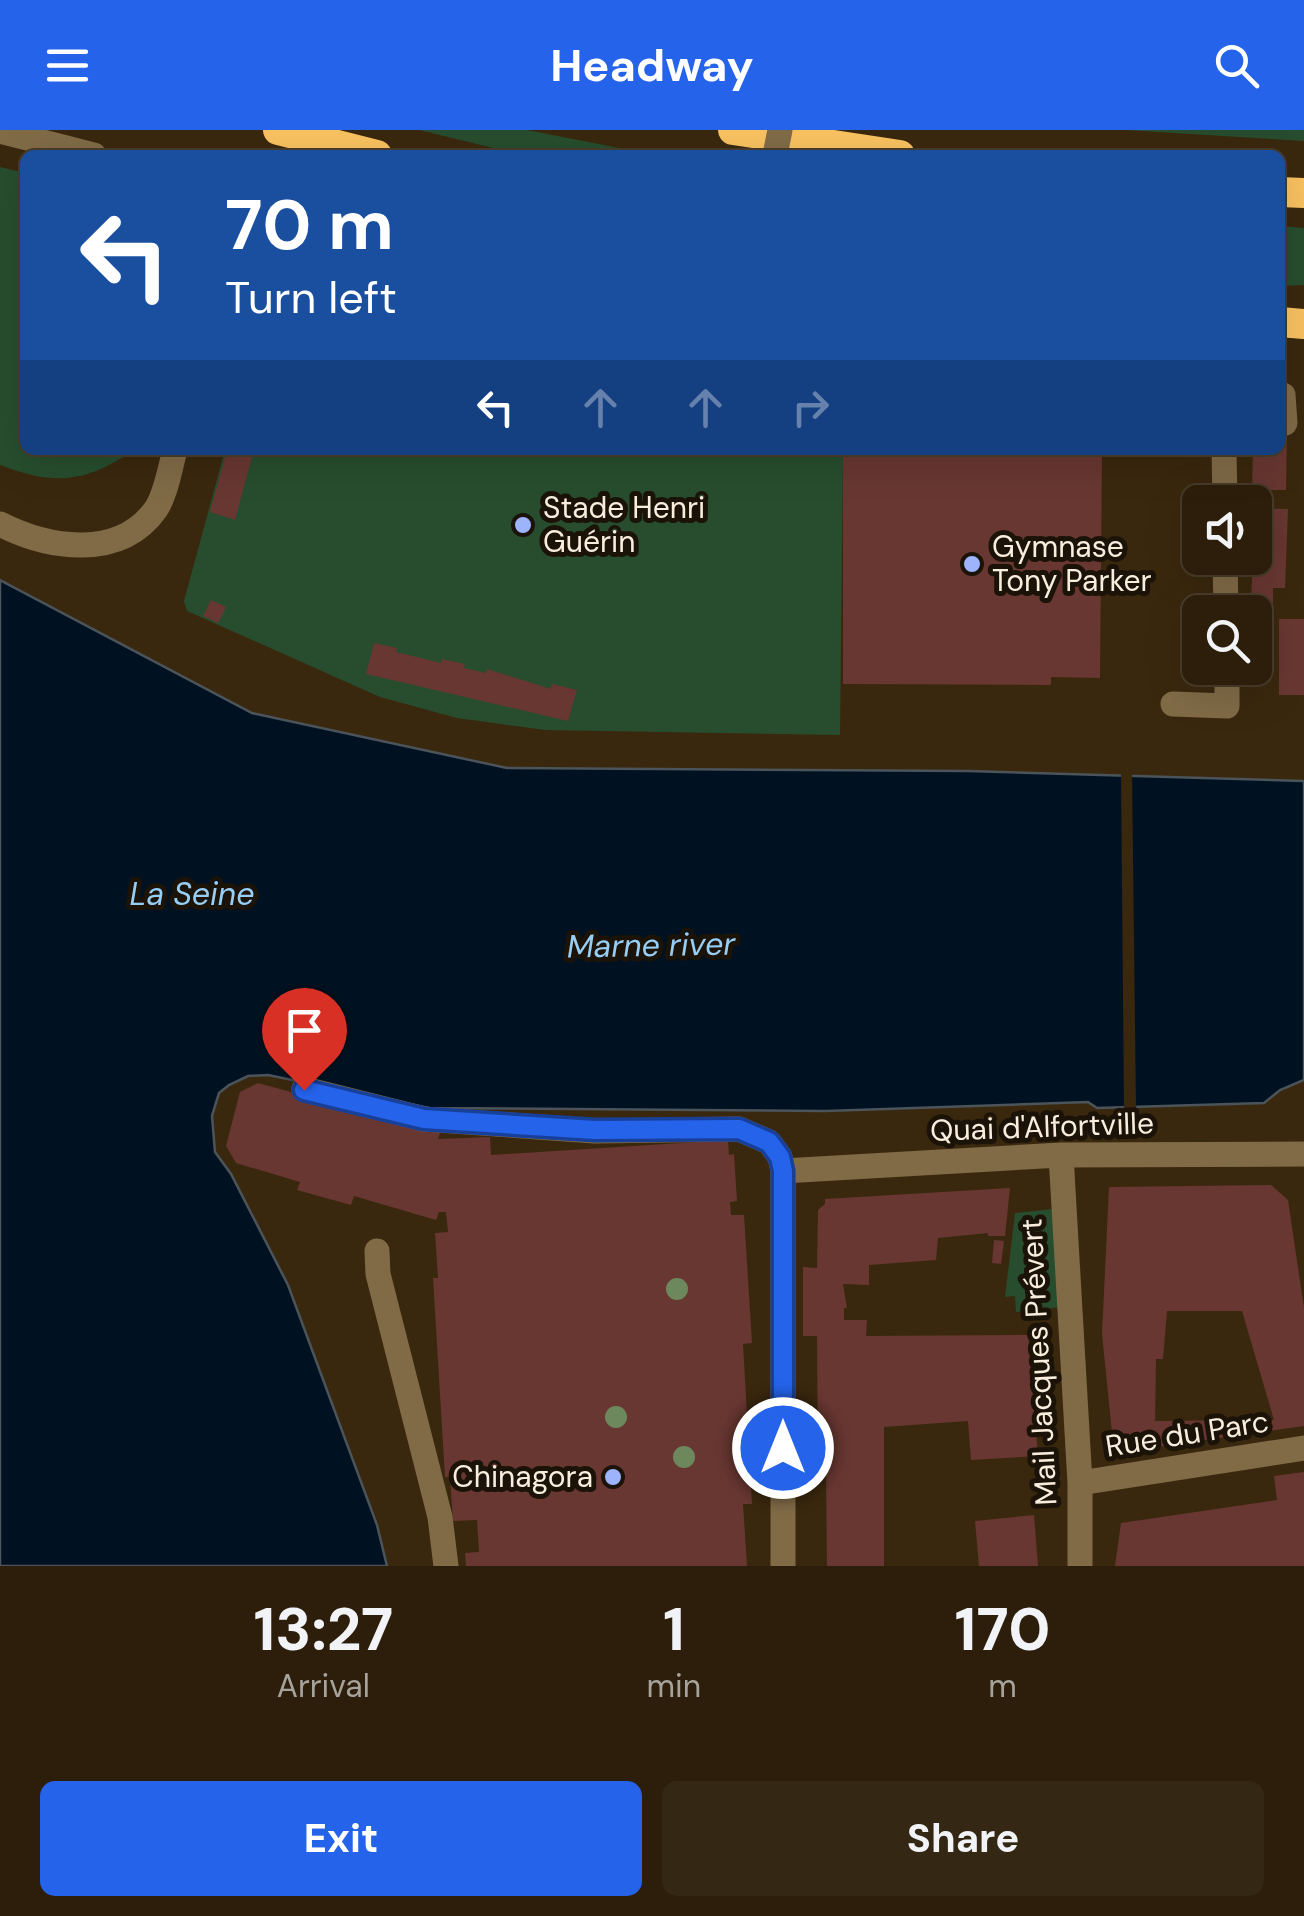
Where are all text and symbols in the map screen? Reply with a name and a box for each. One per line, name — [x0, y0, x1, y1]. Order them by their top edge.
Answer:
text: Headway — [550, 36, 754, 95]
icon: menu — [40, 38, 95, 93]
icon: search — [1209, 38, 1264, 93]
text: 70 m — [225, 180, 394, 271]
icon: left — [60, 190, 190, 320]
text: Turn left — [225, 268, 397, 327]
icon: left — [468, 380, 523, 435]
icon: ahead — [573, 380, 628, 435]
icon: ahead — [678, 380, 733, 435]
icon: right — [783, 380, 838, 435]
map controls — [1182, 485, 1272, 685]
button: sound — [1182, 485, 1272, 575]
place label: Stade Henri Guérin — [543, 488, 705, 561]
marker: Stade Henri Guérin — [512, 514, 534, 536]
place label: Gymnase Tony Parker — [992, 527, 1152, 600]
marker: Gymnase Tony Parker — [961, 553, 983, 575]
button: search — [1182, 595, 1272, 685]
water label: La Seine — [130, 873, 254, 915]
water label: Marne river — [566, 923, 737, 967]
pin — [262, 988, 347, 1091]
icon: arrive — [277, 1003, 332, 1058]
street label: Quai d'Alfortville — [929, 1103, 1155, 1150]
street label: Mail Jacques Prévert — [1012, 1218, 1065, 1507]
position arrow — [731, 1396, 835, 1500]
street label: Rue du Parc — [1103, 1401, 1271, 1466]
place label: Chinagora — [452, 1457, 593, 1496]
marker: Chinagora — [602, 1466, 624, 1488]
text: 13:27 — [253, 1590, 393, 1669]
text: 1 — [663, 1590, 685, 1669]
text: 170 — [955, 1590, 1051, 1669]
text: Arrival — [277, 1665, 370, 1707]
text: min — [647, 1665, 701, 1707]
text: m — [988, 1665, 1017, 1707]
button: Exit — [40, 1781, 642, 1896]
button: Share — [662, 1781, 1264, 1896]

